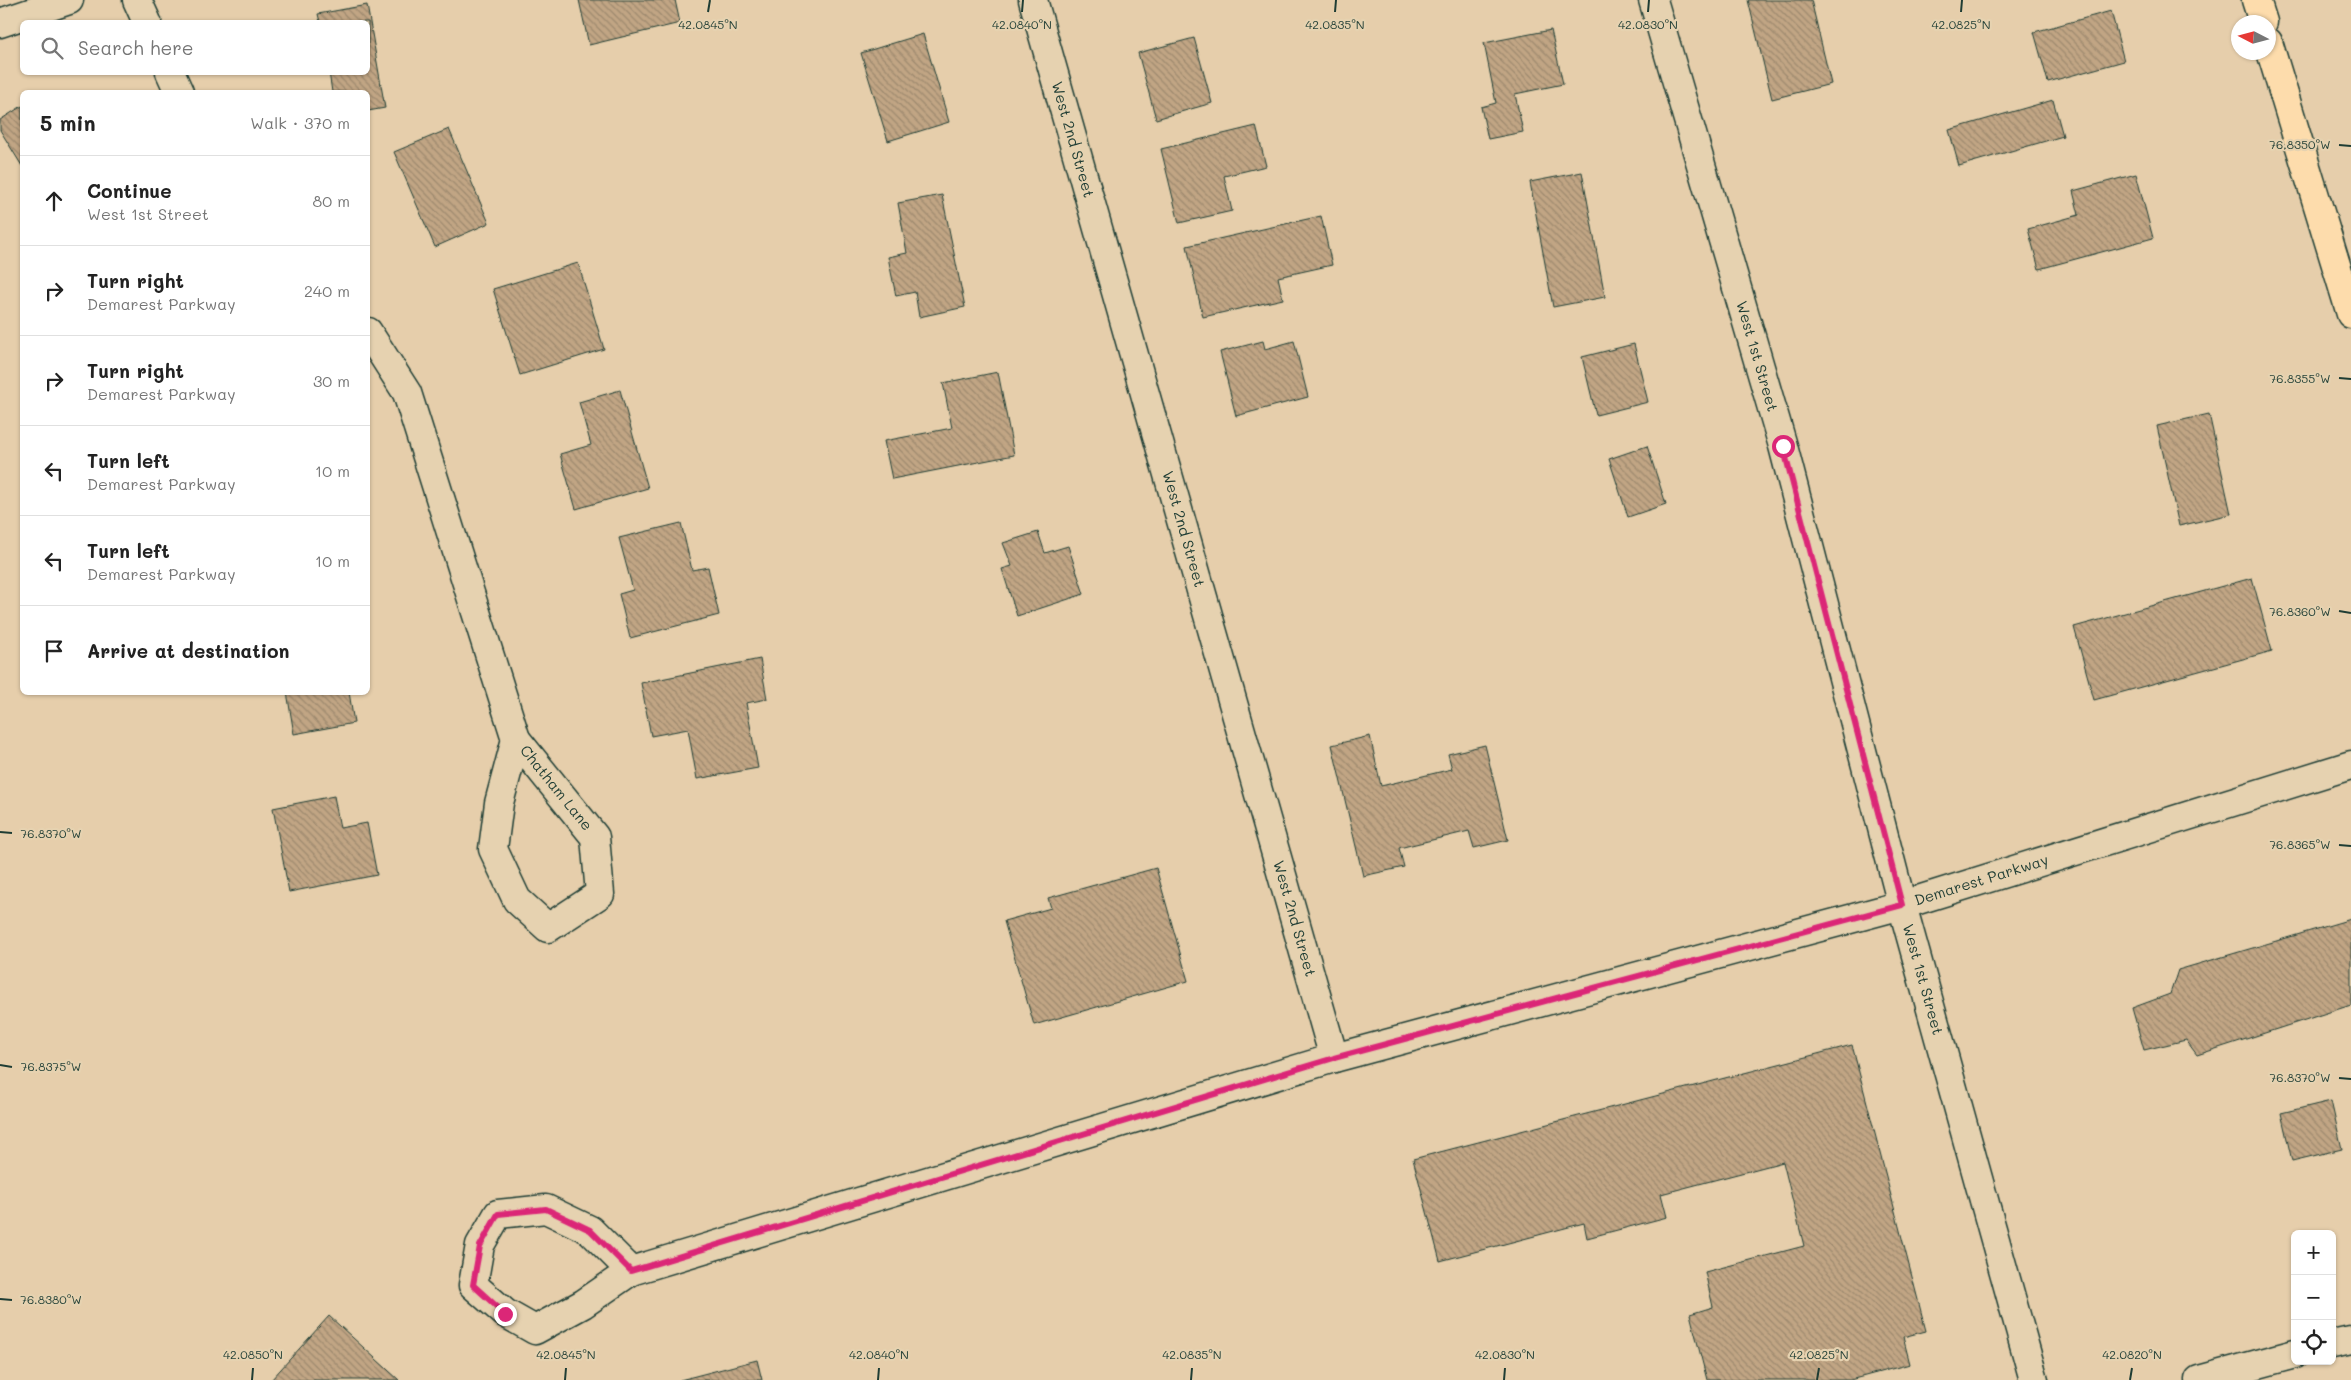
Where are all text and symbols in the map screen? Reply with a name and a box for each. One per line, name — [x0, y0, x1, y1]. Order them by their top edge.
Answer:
north arrow — [2231, 15, 2276, 60]
text: 42.0845°N — [678, 16, 738, 32]
text: 42.0840°N — [992, 16, 1052, 32]
text: 42.0835°N — [1305, 16, 1365, 32]
text: 42.0830°N — [1618, 16, 1678, 32]
text: 42.0825°N — [1931, 16, 1991, 32]
search box — [20, 20, 370, 75]
icon: search — [38, 34, 66, 62]
text: Search here — [78, 35, 194, 60]
street label: West 2nd Street — [1048, 79, 1100, 200]
text: 5 min — [40, 109, 96, 136]
text: Walk · 370 m — [250, 112, 350, 133]
text: 76.8350°W — [2269, 136, 2331, 152]
text: Continue — [87, 178, 172, 203]
icon: ahead — [40, 187, 68, 215]
text: 80 m — [313, 190, 350, 211]
text: West 1st Street — [87, 203, 209, 224]
text: Turn right — [87, 268, 184, 293]
icon: right — [40, 277, 68, 305]
text: 240 m — [304, 280, 350, 301]
text: Demarest Parkway — [87, 293, 236, 314]
street label: West 1st Street — [1732, 298, 1783, 414]
text: Turn right — [87, 358, 184, 383]
icon: right — [40, 367, 68, 395]
text: 30 m — [313, 370, 350, 391]
text: 76.8355°W — [2270, 370, 2330, 386]
text: Demarest Parkway — [87, 383, 236, 404]
route start — [1772, 435, 1795, 458]
text: Turn left — [87, 448, 170, 473]
icon: left — [40, 457, 68, 485]
text: 10 m — [315, 460, 350, 481]
street label: West 2nd Street — [1158, 468, 1210, 589]
text: Demarest Parkway — [87, 473, 236, 494]
text: Turn left — [87, 538, 170, 563]
icon: left — [40, 547, 68, 575]
text: 10 m — [315, 550, 350, 571]
text: Demarest Parkway — [87, 563, 236, 584]
text: 76.8360°W — [2269, 603, 2331, 619]
icon: arrive — [40, 637, 68, 665]
text: Arrive at destination — [87, 638, 290, 663]
street label: Chatham Lane — [516, 740, 597, 834]
text: 76.8370°W — [21, 825, 82, 841]
text: 76.8365°W — [2269, 836, 2331, 852]
street label: Demarest Parkway — [1912, 849, 2051, 910]
street label: West 2nd Street — [1269, 858, 1321, 979]
street label: West 1st Street — [1899, 921, 1949, 1037]
text: 76.8375°W — [21, 1058, 81, 1074]
text: 76.8370°W — [2270, 1069, 2331, 1085]
map controls — [2291, 1230, 2336, 1365]
button: + — [2291, 1230, 2336, 1275]
button: − — [2291, 1275, 2336, 1320]
text: 76.8380°W — [20, 1291, 82, 1307]
route end — [494, 1303, 517, 1326]
button: locate — [2291, 1320, 2336, 1365]
text: 42.0850°N — [223, 1346, 283, 1362]
text: 42.0845°N — [536, 1346, 596, 1362]
text: 42.0840°N — [849, 1346, 909, 1362]
text: 42.0835°N — [1162, 1346, 1222, 1362]
text: 42.0830°N — [1475, 1346, 1535, 1362]
text: 42.0825°N — [1789, 1346, 1849, 1362]
text: 42.0820°N — [2102, 1346, 2162, 1362]

